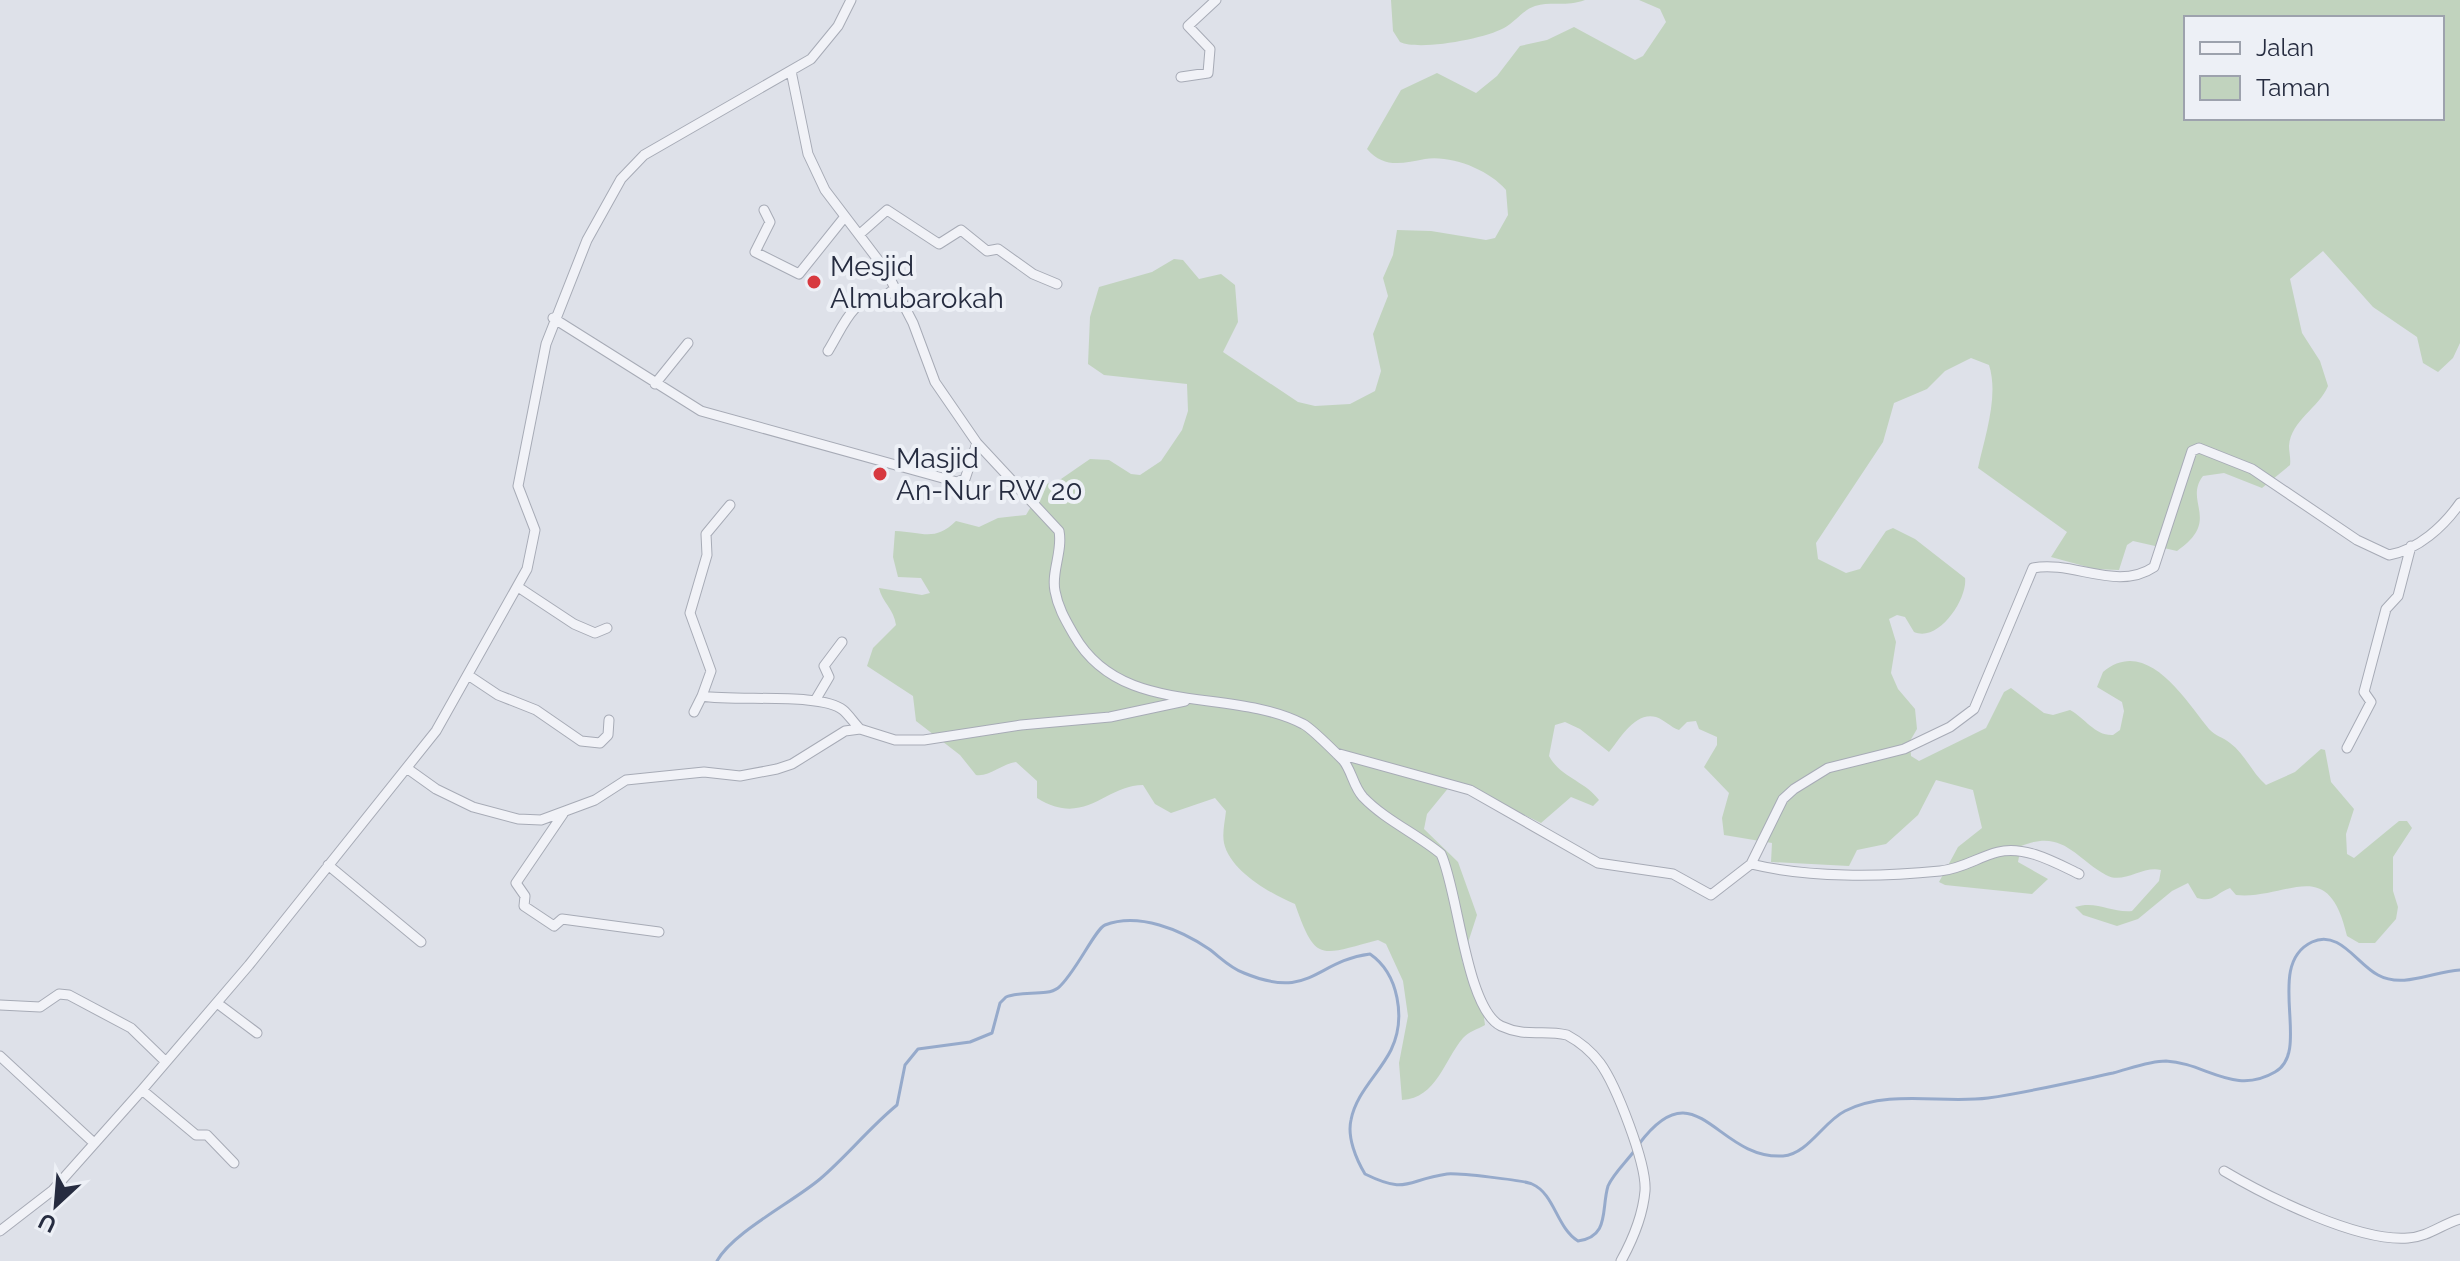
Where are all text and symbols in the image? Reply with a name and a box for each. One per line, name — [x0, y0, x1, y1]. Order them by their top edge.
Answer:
legend — [2184, 16, 2444, 120]
text: Jalan — [2256, 33, 2314, 62]
text: Taman — [2256, 73, 2330, 102]
place label: Mesjid Almubarokah — [830, 250, 1004, 315]
marker: Mesjid Almubarokah — [805, 273, 823, 291]
place label: Masjid An-Nur RW 20 — [896, 442, 1083, 507]
marker: Masjid An-Nur RW 20 — [871, 465, 889, 483]
north arrow — [16, 1165, 96, 1245]
text: U — [34, 1208, 60, 1238]

